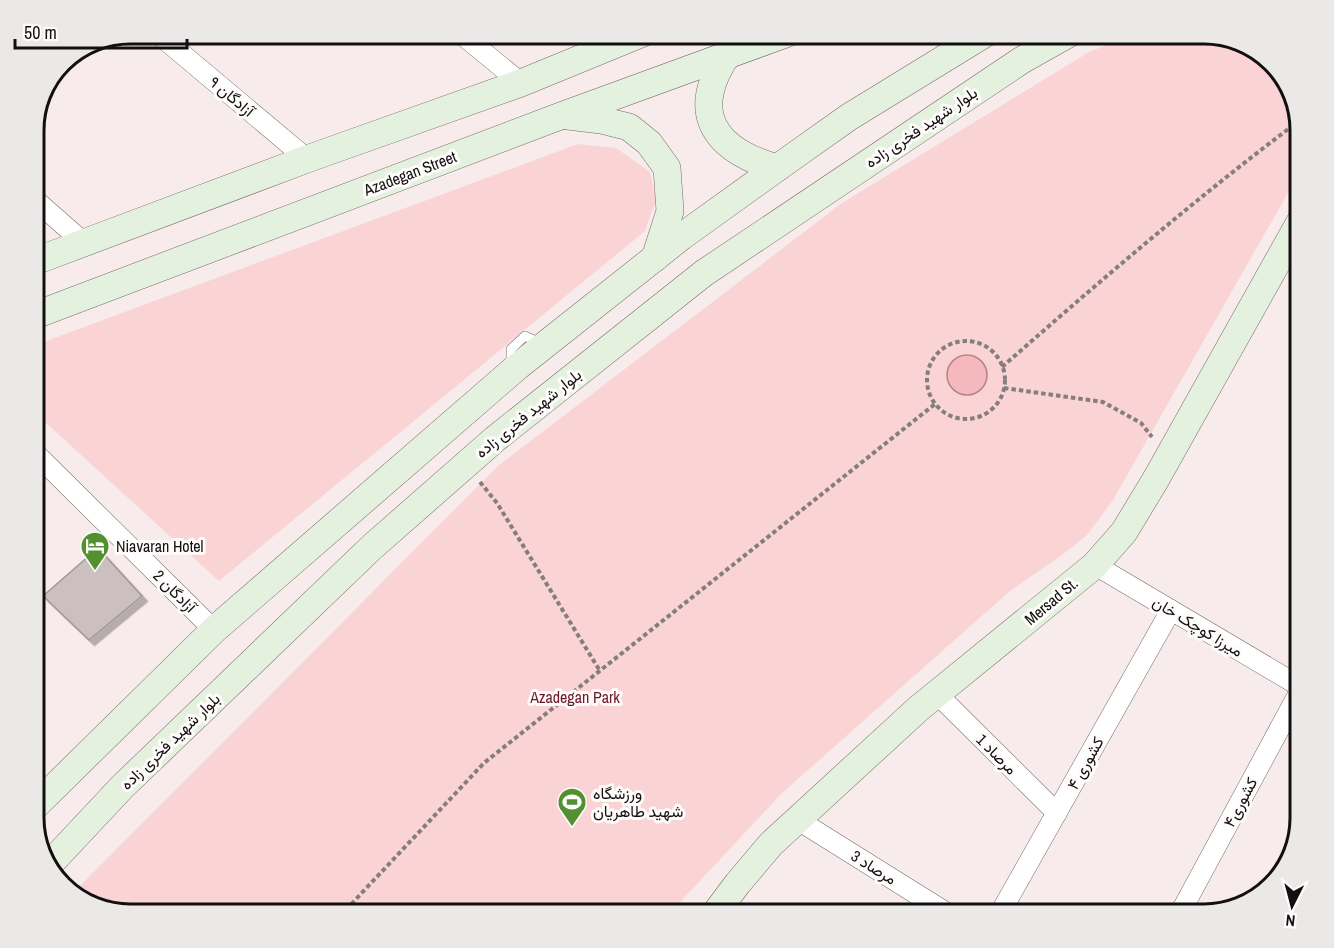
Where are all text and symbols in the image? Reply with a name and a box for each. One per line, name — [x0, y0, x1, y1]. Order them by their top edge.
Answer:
scale bar — [15, 12, 188, 50]
text: 50 m — [24, 20, 57, 45]
street label: آزادگان ۹ — [205, 71, 260, 122]
street label: بلوار شهید فخری زاده — [861, 81, 981, 173]
street label: Azadegan Street — [359, 145, 460, 201]
street label: بلوار شهید فخری زاده — [470, 363, 586, 463]
hotel icon: Niavaran Hotel — [79, 530, 111, 572]
place label: Niavaran Hotel — [116, 535, 204, 557]
street label: آزادگان 2 — [149, 565, 202, 618]
street label: Mersad St. — [1020, 572, 1082, 630]
street label: میرزا کوچک خان — [1148, 590, 1247, 663]
park label: Azadegan Park — [529, 686, 620, 708]
street label: بلوار شهید فخری زاده — [115, 688, 225, 794]
street label: مرصاد 1 — [972, 729, 1022, 779]
street label: کشوری ۴ — [1061, 733, 1109, 793]
street label: کشوری۴ — [1218, 773, 1262, 831]
place label: ورزشگاه شهید طاهریان — [593, 782, 683, 822]
sports icon: ورزشگاه شهید طاهریان — [556, 786, 588, 828]
street label: مرصاد 3 — [847, 845, 901, 889]
north arrow — [1262, 876, 1322, 936]
text: N — [1285, 909, 1296, 932]

